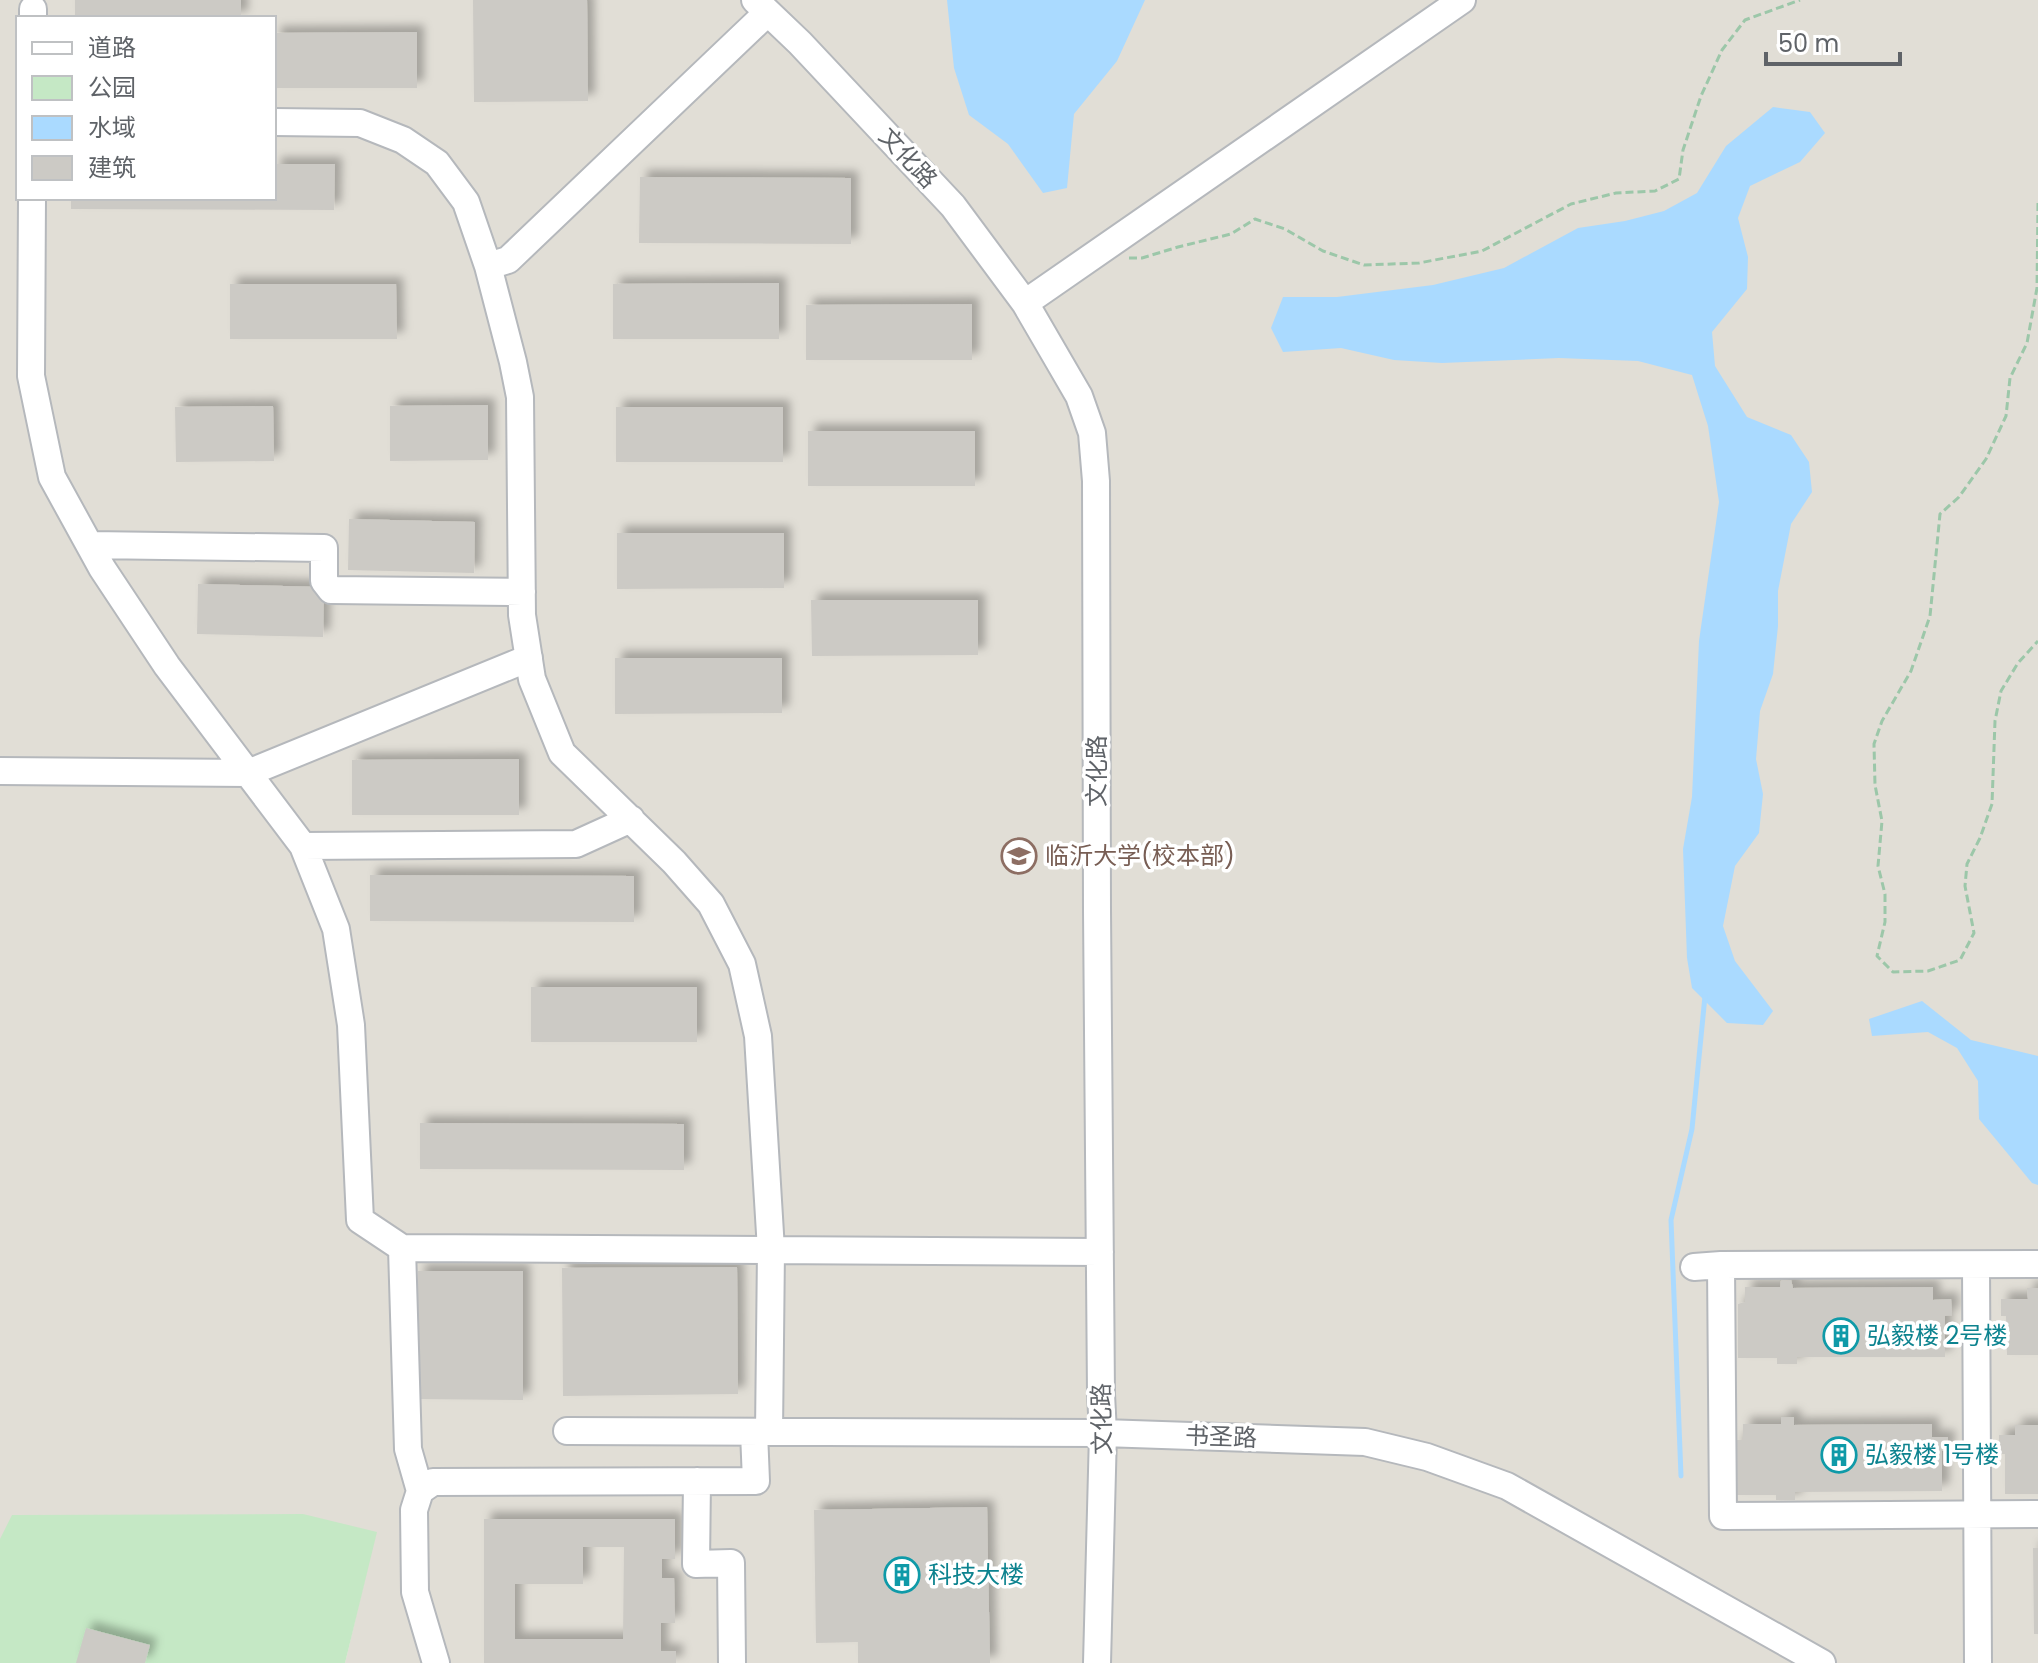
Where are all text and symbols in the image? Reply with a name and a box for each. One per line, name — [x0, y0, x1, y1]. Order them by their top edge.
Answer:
legend — [16, 16, 276, 200]
scale bar — [1766, 16, 1900, 66]
text: 50 m — [1778, 27, 1839, 60]
text: 道路 — [88, 31, 136, 64]
text: 公园 — [88, 71, 136, 104]
text: 水域 — [88, 111, 136, 144]
street label: 文化路 — [872, 120, 945, 195]
text: 建筑 — [88, 151, 136, 184]
street label: 文化路 — [1080, 735, 1113, 807]
school or university icon: 临沂大学(校本部) — [1000, 837, 1038, 875]
place label: 临沂大学(校本部) — [1045, 839, 1235, 872]
building icon: 弘毅楼 2号楼 — [1822, 1317, 1860, 1355]
place label: 弘毅楼 2号楼 — [1867, 1319, 2007, 1352]
street label: 文化路 — [1084, 1383, 1119, 1455]
street label: 书圣路 — [1184, 1419, 1258, 1454]
building icon: 弘毅楼 1号楼 — [1820, 1436, 1858, 1474]
place label: 弘毅楼 1号楼 — [1865, 1438, 1999, 1471]
building icon: 科技大楼 — [883, 1556, 921, 1594]
place label: 科技大楼 — [928, 1558, 1024, 1591]

